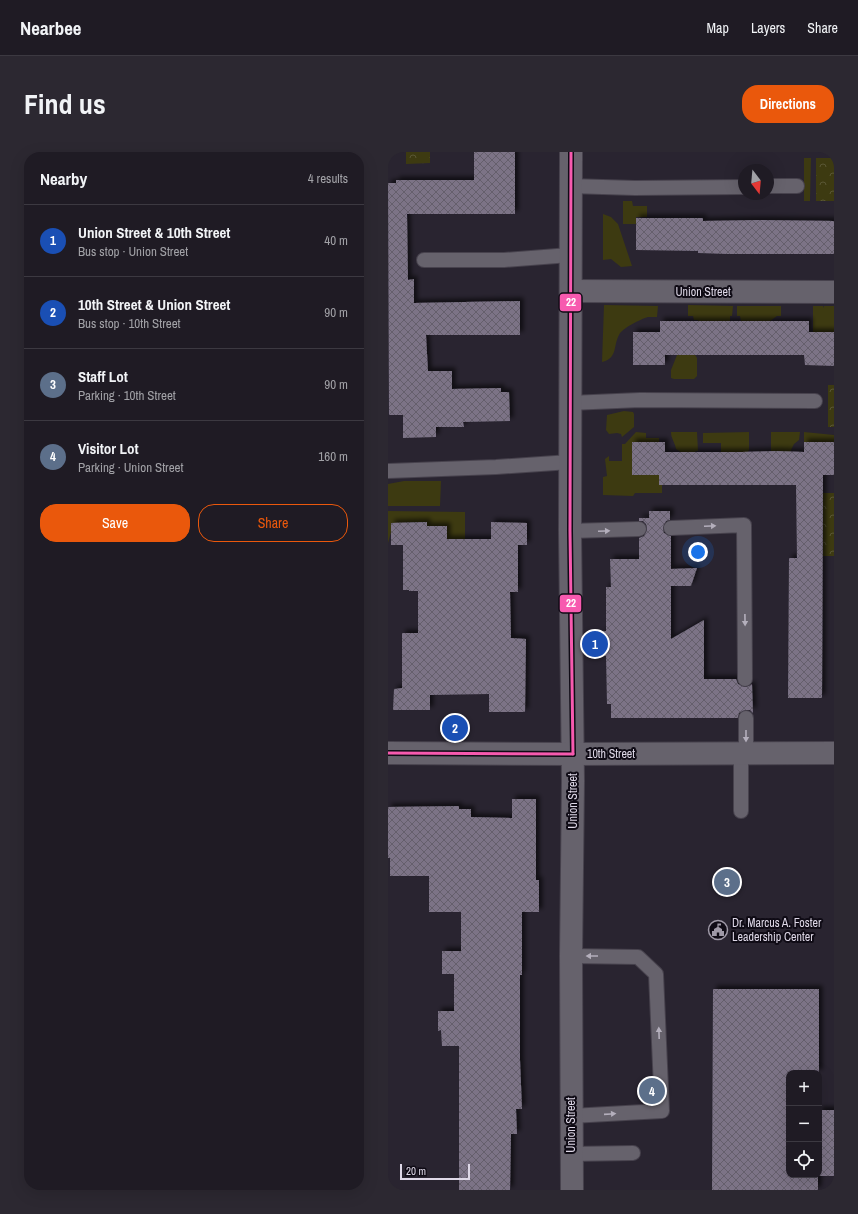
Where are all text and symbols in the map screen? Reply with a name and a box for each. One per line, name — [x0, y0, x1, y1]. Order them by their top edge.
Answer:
text: Nearbee — [20, 15, 81, 41]
text: Map — [707, 19, 729, 37]
text: Layers — [751, 19, 785, 37]
text: Share — [807, 19, 838, 37]
text: Find us — [24, 85, 106, 123]
button: Directions — [742, 85, 834, 123]
north arrow — [738, 164, 774, 200]
text: Nearby — [40, 167, 87, 190]
text: 4 results — [308, 170, 348, 187]
text: Union Street & 10th Street — [78, 222, 230, 243]
text: 1 — [50, 232, 56, 249]
text: 40 m — [324, 232, 348, 249]
text: Bus stop · Union Street — [78, 243, 188, 260]
street label: Union Street — [675, 284, 731, 300]
line badge: 22 — [559, 293, 582, 312]
text: 10th Street & Union Street — [78, 294, 230, 315]
text: 22 — [566, 295, 576, 309]
text: 2 — [50, 304, 56, 321]
text: 90 m — [324, 304, 348, 321]
text: Bus stop · 10th Street — [78, 315, 181, 332]
text: Staff Lot — [78, 366, 128, 387]
text: 3 — [50, 376, 56, 393]
text: 90 m — [324, 376, 348, 393]
text: Parking · 10th Street — [78, 387, 176, 404]
text: Visitor Lot — [78, 438, 139, 459]
text: 4 — [50, 448, 56, 465]
text: 160 m — [318, 448, 348, 465]
text: Parking · Union Street — [78, 459, 183, 476]
button: Save — [40, 504, 190, 542]
button: Share — [198, 504, 348, 542]
one-way arrow — [704, 523, 717, 529]
one-way arrow — [598, 527, 610, 534]
your location — [688, 542, 708, 562]
line badge: 22 — [559, 594, 582, 613]
text: 22 — [566, 596, 576, 610]
one-way arrow — [742, 614, 748, 627]
pin: 1 — [582, 629, 608, 659]
pin: 2 — [442, 713, 468, 743]
one-way arrow — [743, 730, 749, 743]
street label: 10th Street — [587, 746, 635, 762]
street label: Union Street — [565, 773, 581, 829]
pin: 3 — [714, 867, 740, 897]
place label: Dr. Marcus A. Foster Leadership Center — [732, 915, 822, 945]
public building icon: Dr. Marcus A. Foster Leadership Center — [707, 919, 729, 941]
one-way arrow — [585, 953, 598, 959]
one-way arrow — [655, 1027, 662, 1039]
map controls — [786, 1070, 822, 1178]
button: + — [786, 1070, 822, 1106]
pin: 4 — [639, 1076, 665, 1106]
street label: Union Street — [563, 1097, 579, 1153]
button: − — [786, 1106, 822, 1142]
one-way arrow — [604, 1111, 616, 1118]
button: locate — [786, 1142, 822, 1178]
scale bar — [400, 1162, 470, 1181]
text: 20 m — [406, 1164, 426, 1178]

